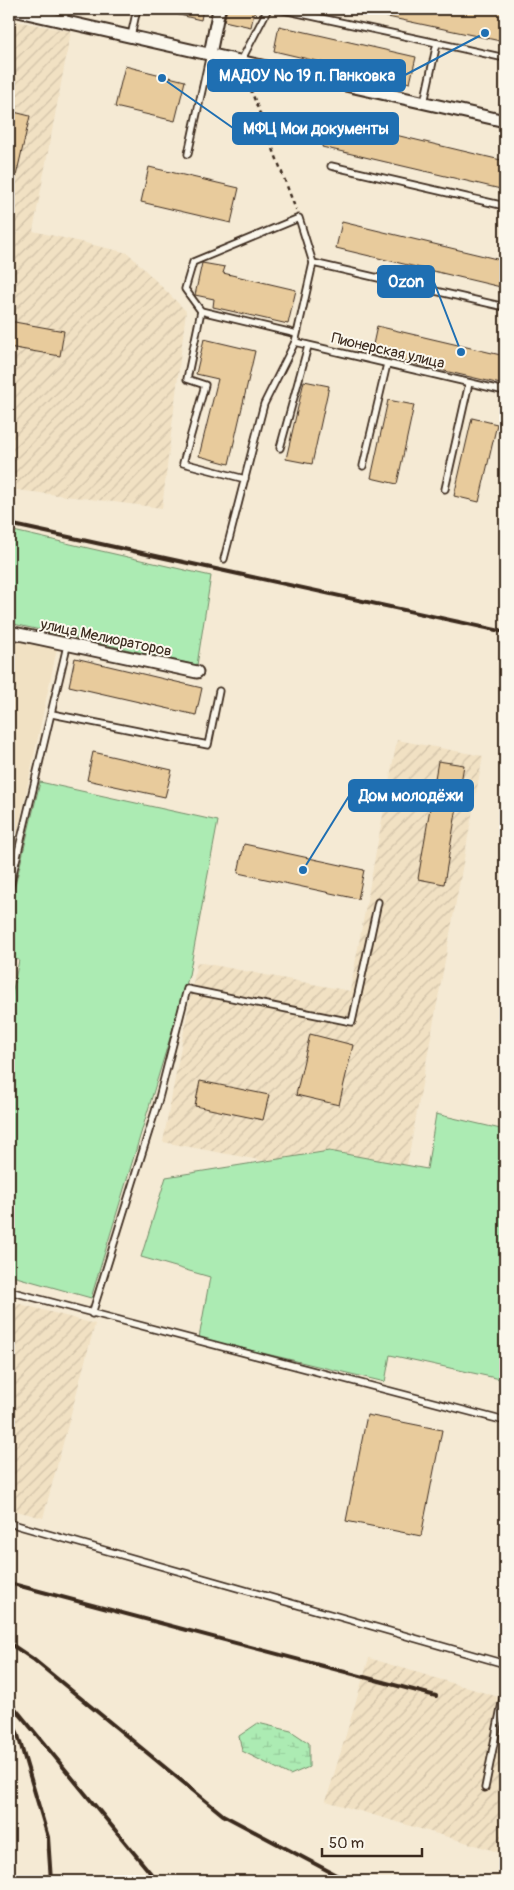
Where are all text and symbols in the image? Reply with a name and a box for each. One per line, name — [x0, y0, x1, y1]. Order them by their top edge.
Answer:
callout: МАДОУ № 19 п. Панковка — [208, 60, 405, 91]
text: МАДОУ № 19 п. Панковка — [219, 66, 396, 86]
callout: МФЦ Мои документы — [233, 113, 398, 144]
text: МФЦ Мои документы — [243, 119, 389, 139]
callout: Ozon — [378, 266, 434, 297]
text: Ozon — [388, 272, 424, 292]
street label: Пионерская улица — [330, 329, 447, 373]
street label: улица Мелиораторов — [38, 615, 173, 661]
callout: Дом молодёжи — [349, 780, 473, 811]
text: Дом молодёжи — [358, 786, 464, 806]
scale bar — [322, 1825, 422, 1857]
text: 50 m — [329, 1834, 364, 1853]

